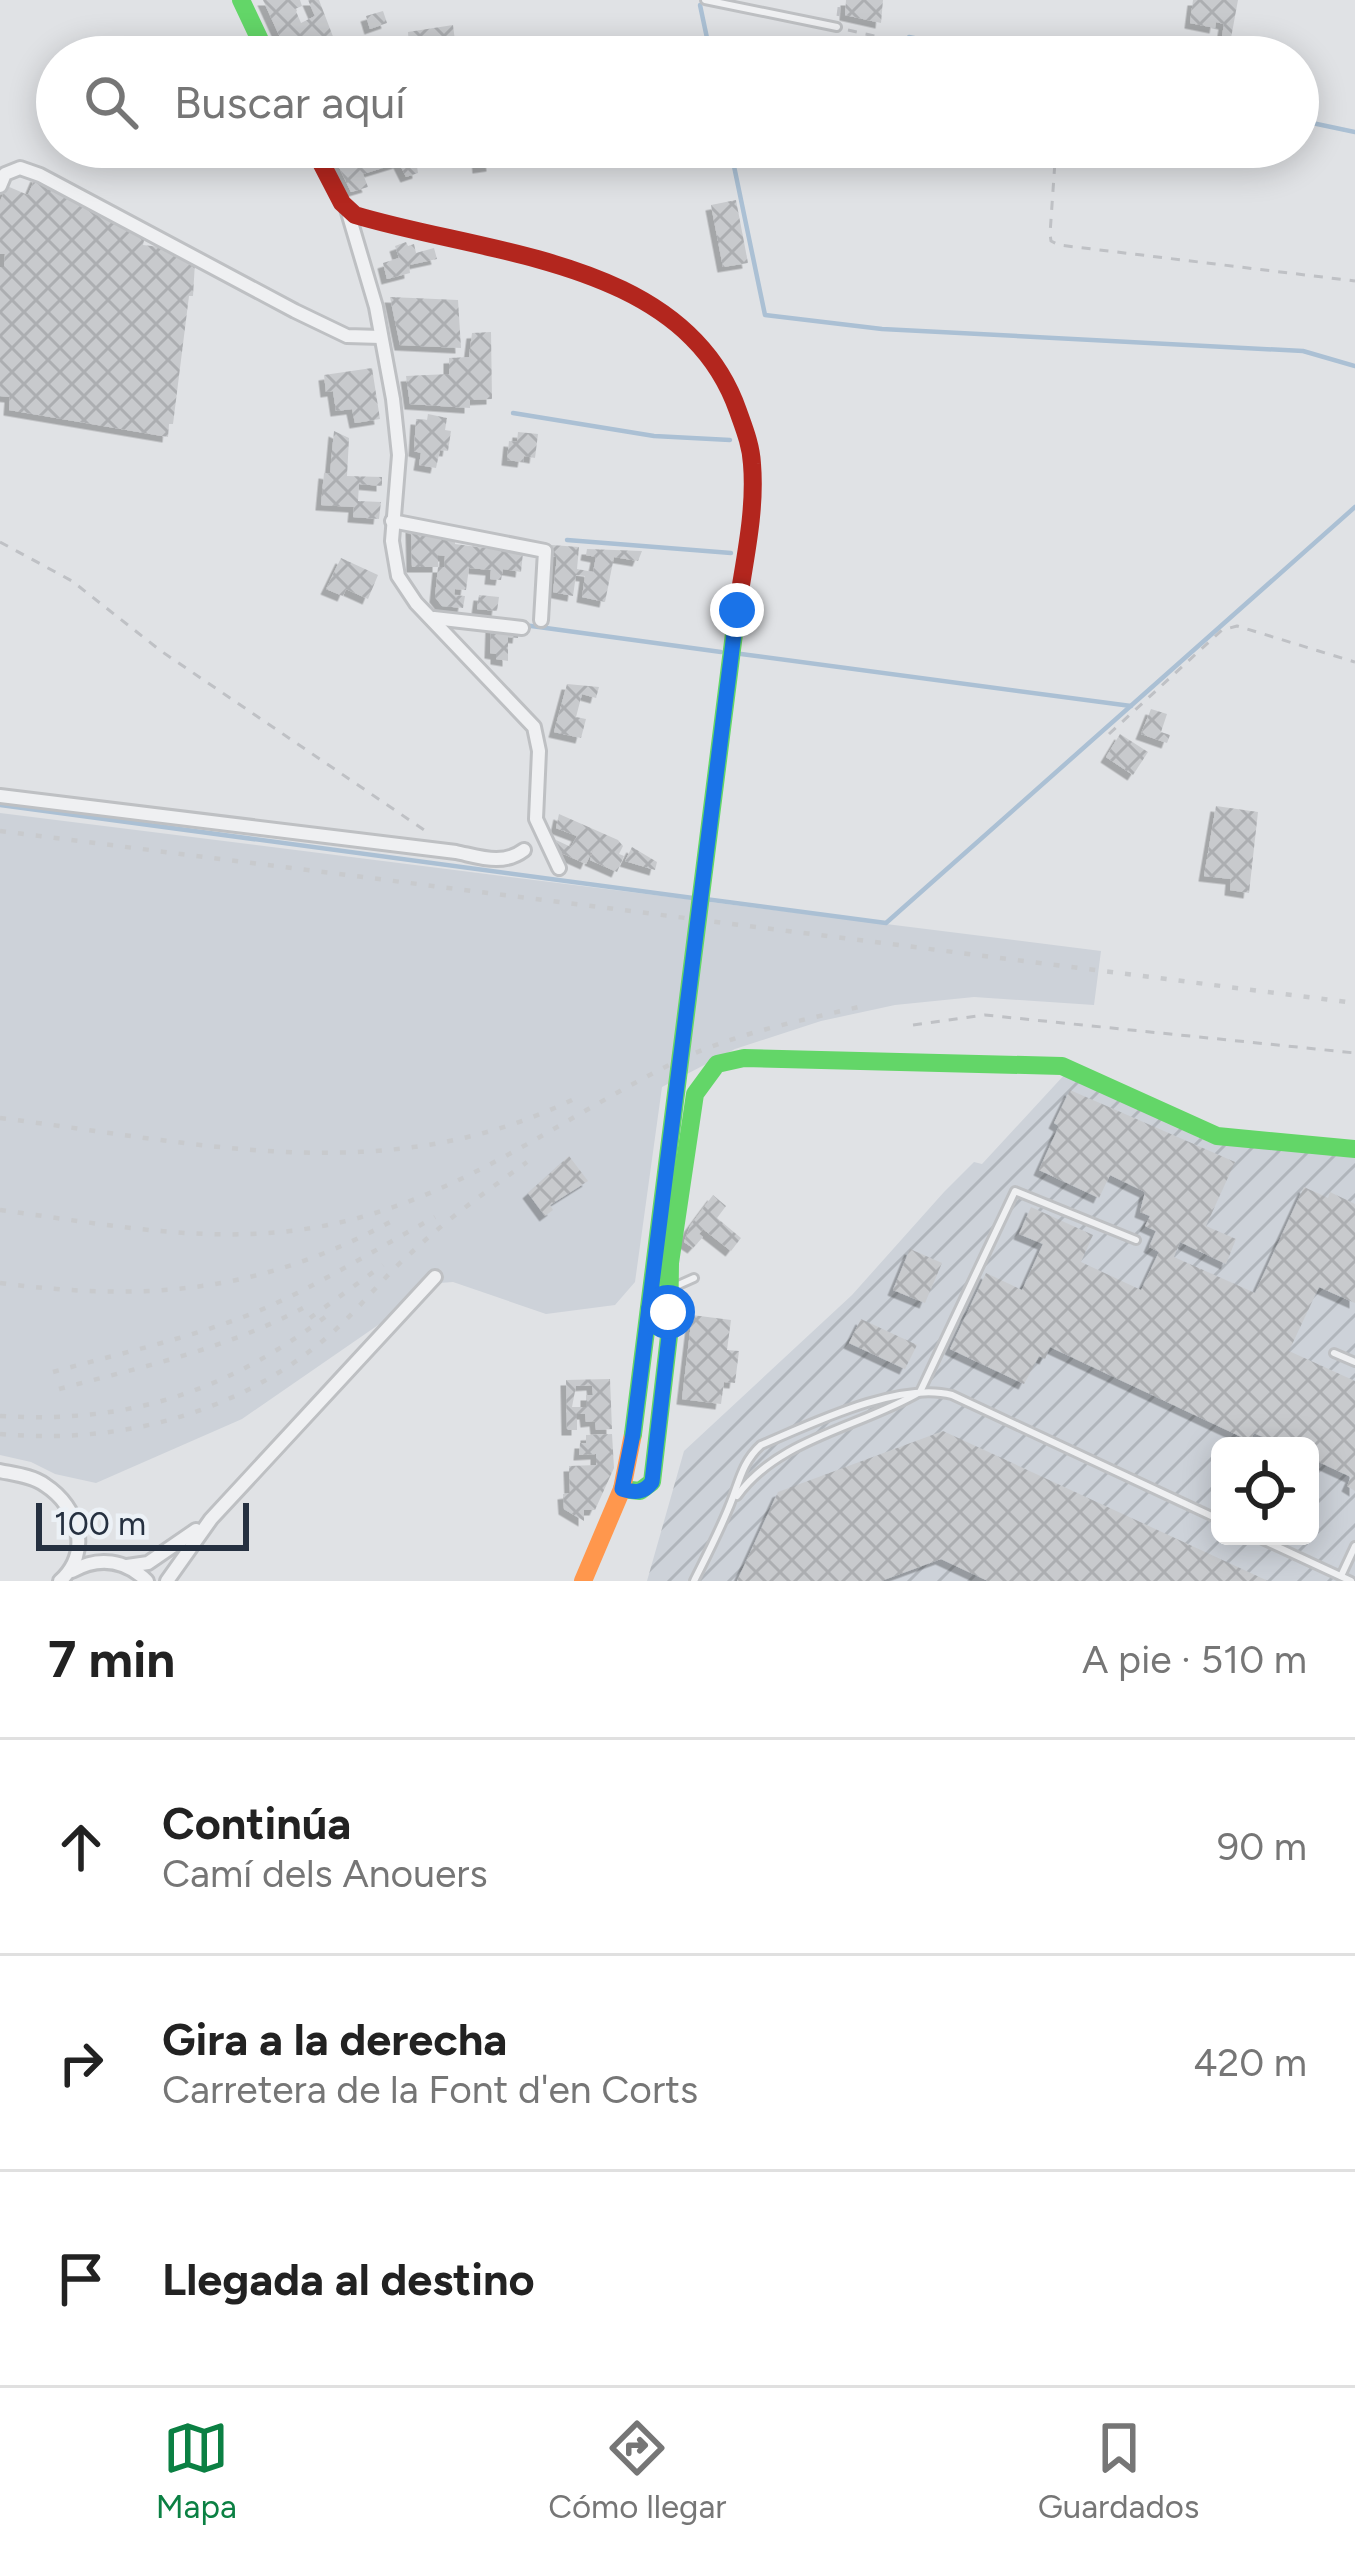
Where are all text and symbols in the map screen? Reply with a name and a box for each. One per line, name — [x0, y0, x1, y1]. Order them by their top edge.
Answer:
search box — [36, 36, 1319, 168]
icon: search — [78, 69, 144, 135]
text: Buscar aquí — [174, 75, 406, 129]
route end — [710, 583, 764, 637]
route start — [641, 1285, 695, 1339]
map controls — [1211, 1437, 1319, 1545]
button: locate — [1211, 1437, 1319, 1545]
scale bar — [36, 1497, 249, 1550]
text: 100 m — [54, 1504, 146, 1543]
text: 7 min — [48, 1629, 175, 1690]
text: A pie · 510 m — [1082, 1636, 1307, 1683]
text: Continúa — [162, 1796, 351, 1850]
icon: ahead — [48, 1814, 114, 1880]
text: 90 m — [1217, 1823, 1307, 1870]
text: Camí dels Anouers — [162, 1850, 488, 1897]
text: Gira a la derecha — [162, 2012, 507, 2066]
icon: right — [48, 2030, 114, 2096]
text: 420 m — [1193, 2039, 1307, 2086]
text: Carretera de la Font d'en Corts — [162, 2066, 698, 2113]
icon: arrive — [48, 2246, 114, 2312]
text: Llegada al destino — [162, 2252, 535, 2306]
tab: Mapa — [156, 2415, 237, 2526]
tab: Cómo llegar — [548, 2415, 726, 2526]
tab: Guardados — [1038, 2415, 1199, 2526]

